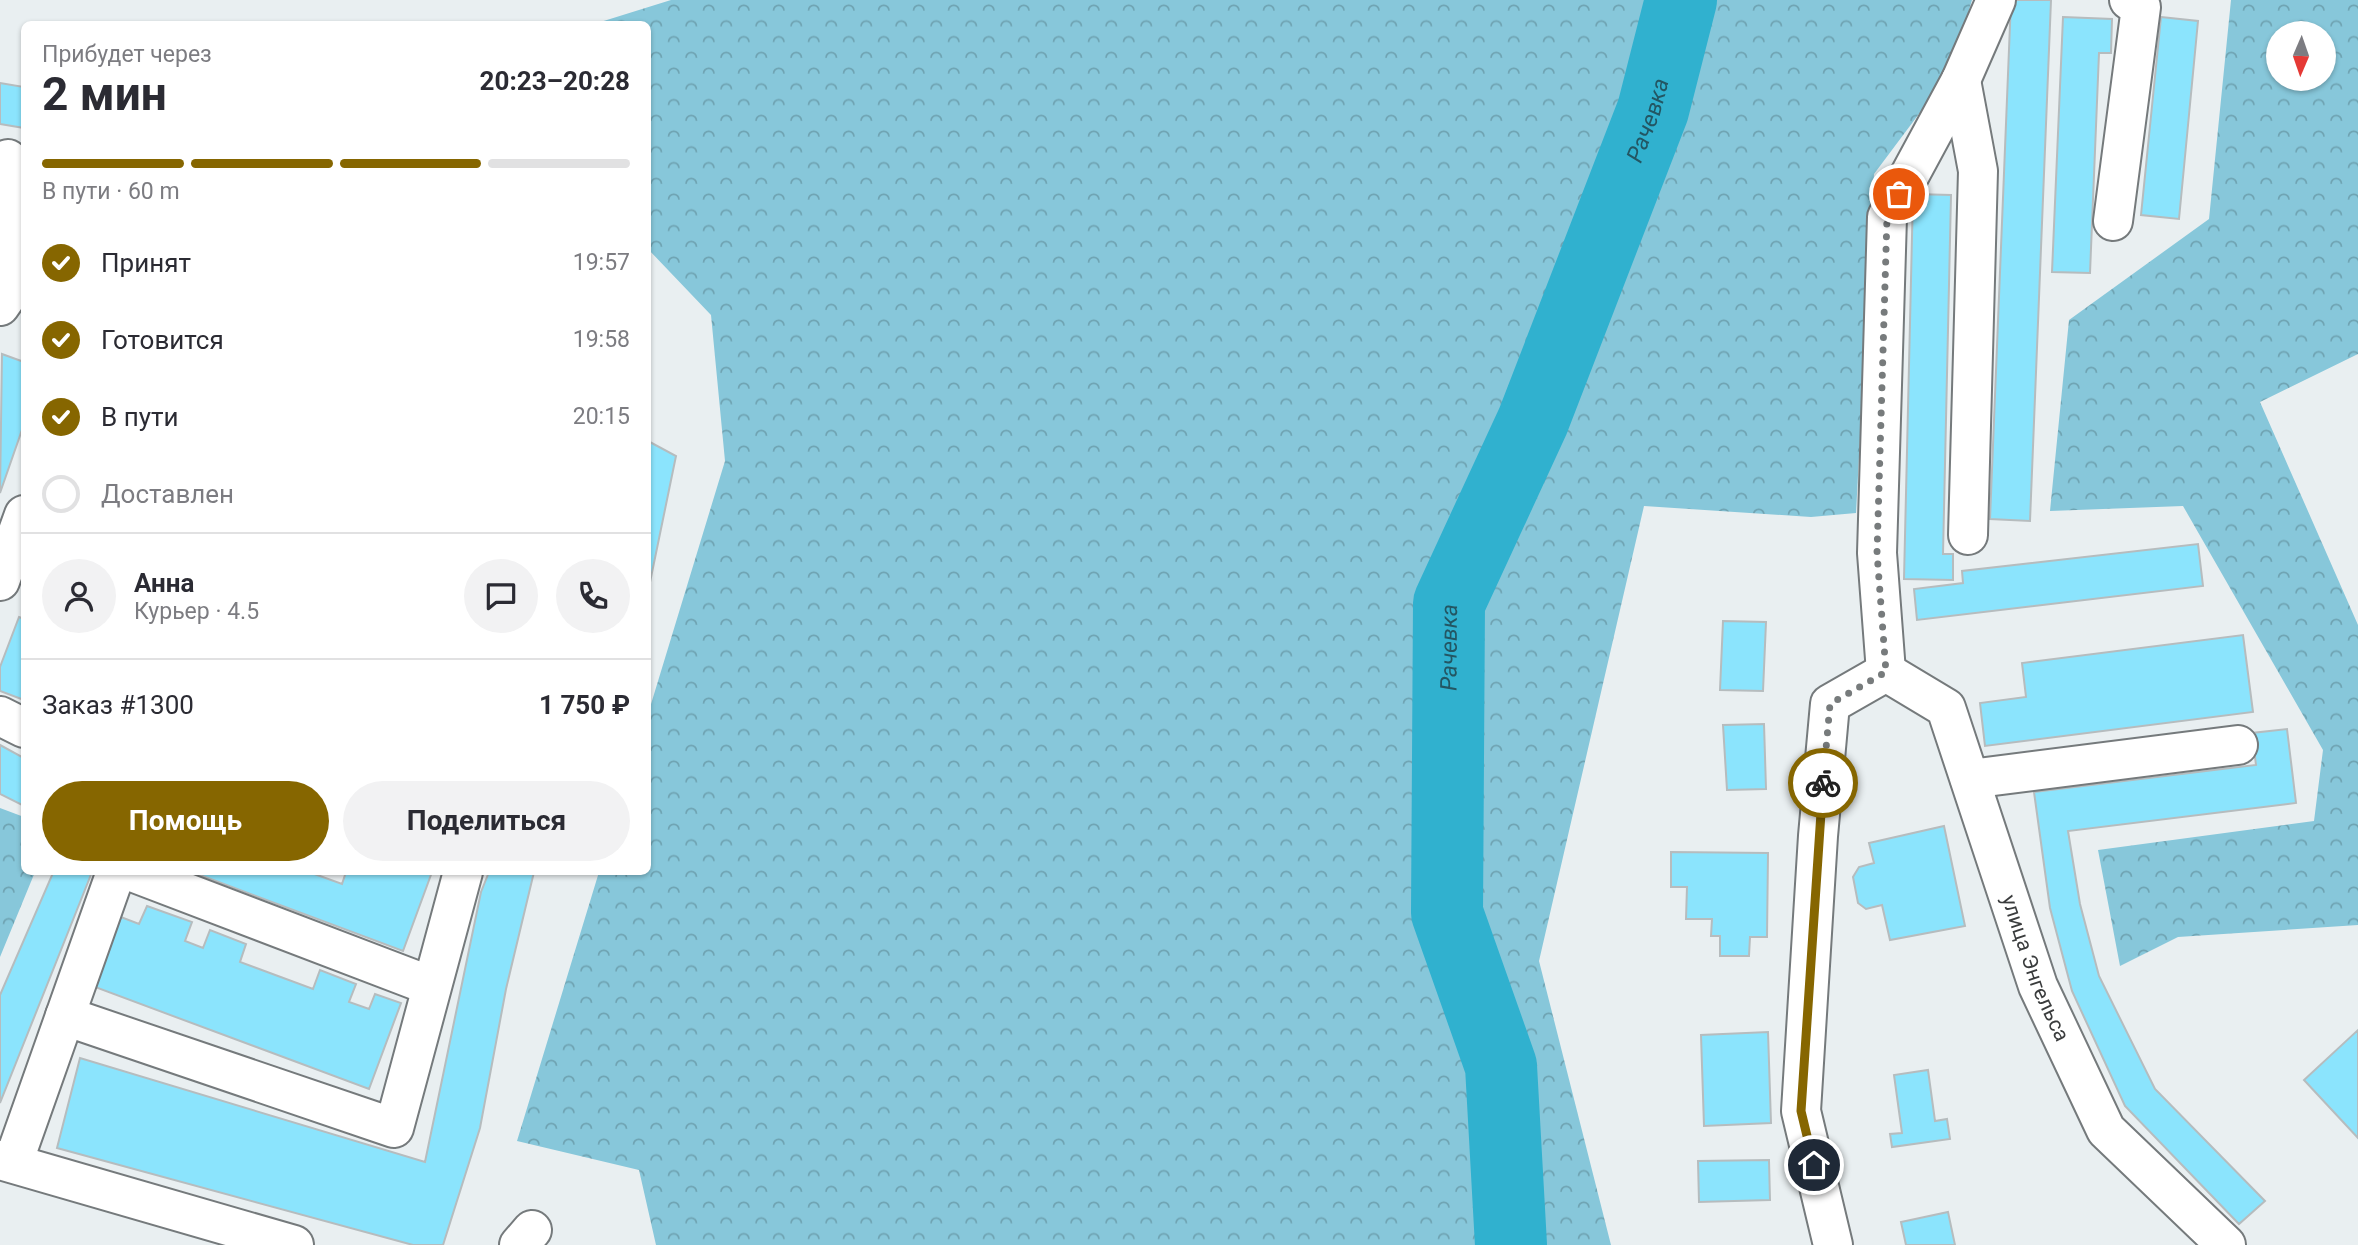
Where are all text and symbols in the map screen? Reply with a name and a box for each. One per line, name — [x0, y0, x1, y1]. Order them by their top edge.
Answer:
north arrow — [2266, 21, 2336, 91]
map controls — [2266, 21, 2336, 91]
text: Прибудет через — [42, 41, 212, 68]
text: 20:23–20:28 — [480, 66, 630, 96]
text: 2 мин — [42, 67, 167, 121]
water label: Рачевка — [1621, 75, 1674, 166]
pin — [1869, 164, 1929, 224]
icon: bag — [1880, 175, 1918, 213]
text: В пути · 60 m — [42, 178, 180, 205]
icon: check — [42, 244, 80, 282]
text: Принят — [101, 248, 191, 278]
text: 19:57 — [573, 249, 630, 276]
icon: check — [42, 321, 80, 359]
text: Готовится — [101, 325, 224, 355]
text: 19:58 — [573, 326, 630, 353]
icon: check — [42, 398, 80, 436]
text: В пути — [101, 402, 178, 432]
text: 20:15 — [573, 403, 630, 430]
text: Доставлен — [101, 479, 234, 509]
button: person — [42, 559, 116, 633]
button: chat — [464, 559, 538, 633]
button: phone — [556, 559, 630, 633]
text: Анна — [134, 568, 194, 598]
text: Курьер · 4.5 — [134, 598, 259, 625]
water label: Рачевка — [1435, 604, 1462, 691]
text: Заказ #1300 — [42, 690, 194, 720]
text: 1 750 ₽ — [539, 690, 630, 720]
courier — [1788, 748, 1858, 818]
icon: bike — [1804, 764, 1842, 802]
button: Помощь — [42, 781, 329, 861]
button: Поделиться — [343, 781, 630, 861]
street label: улица Энгельса — [1997, 892, 2074, 1045]
pin — [1784, 1135, 1844, 1195]
icon: home — [1795, 1146, 1833, 1184]

